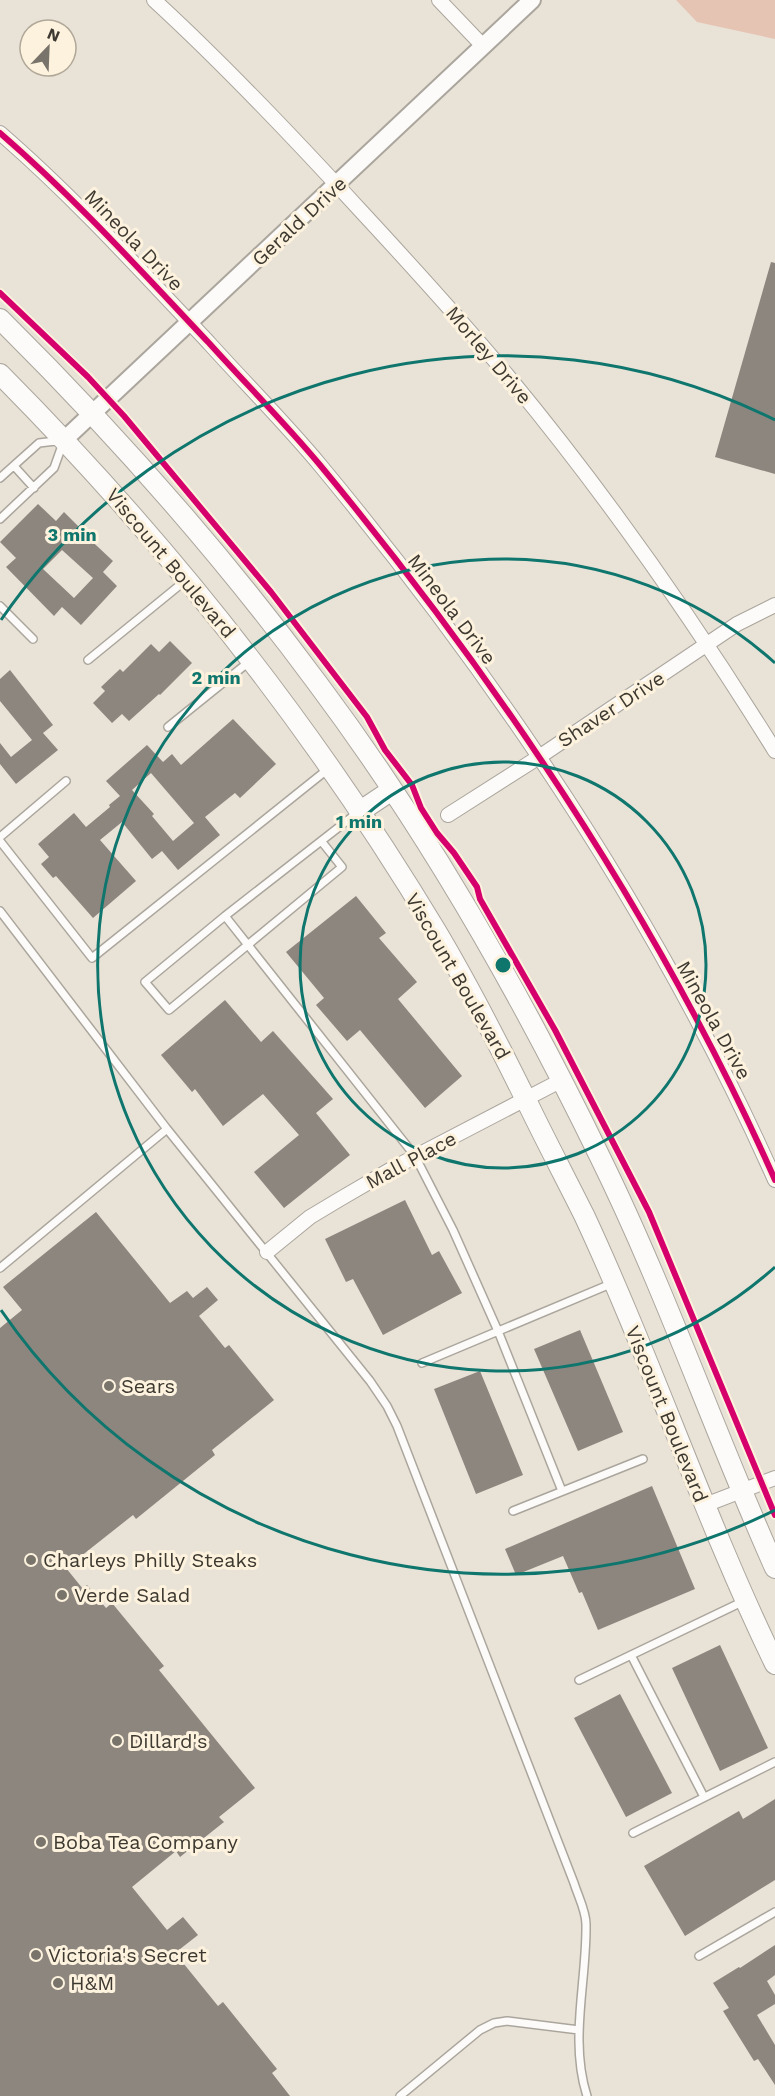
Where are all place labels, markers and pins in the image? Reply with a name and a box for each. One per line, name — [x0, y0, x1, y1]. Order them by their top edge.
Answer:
centre of rings — [493, 955, 513, 975]
place label: Sears — [121, 1374, 175, 1398]
marker: Sears — [102, 1379, 116, 1393]
place label: Charleys Philly Steaks — [43, 1548, 257, 1572]
marker: Charleys Philly Steaks — [24, 1553, 38, 1567]
place label: Verde Salad — [74, 1583, 190, 1607]
marker: Verde Salad — [55, 1588, 69, 1602]
place label: Dillard's — [129, 1729, 208, 1753]
marker: Dillard's — [110, 1734, 124, 1748]
place label: Boba Tea Company — [53, 1830, 239, 1854]
marker: Boba Tea Company — [34, 1835, 48, 1849]
place label: Victoria's Secret — [48, 1943, 207, 1967]
marker: Victoria's Secret — [29, 1948, 43, 1962]
place label: H&M — [70, 1971, 114, 1995]
marker: H&M — [51, 1976, 65, 1990]

